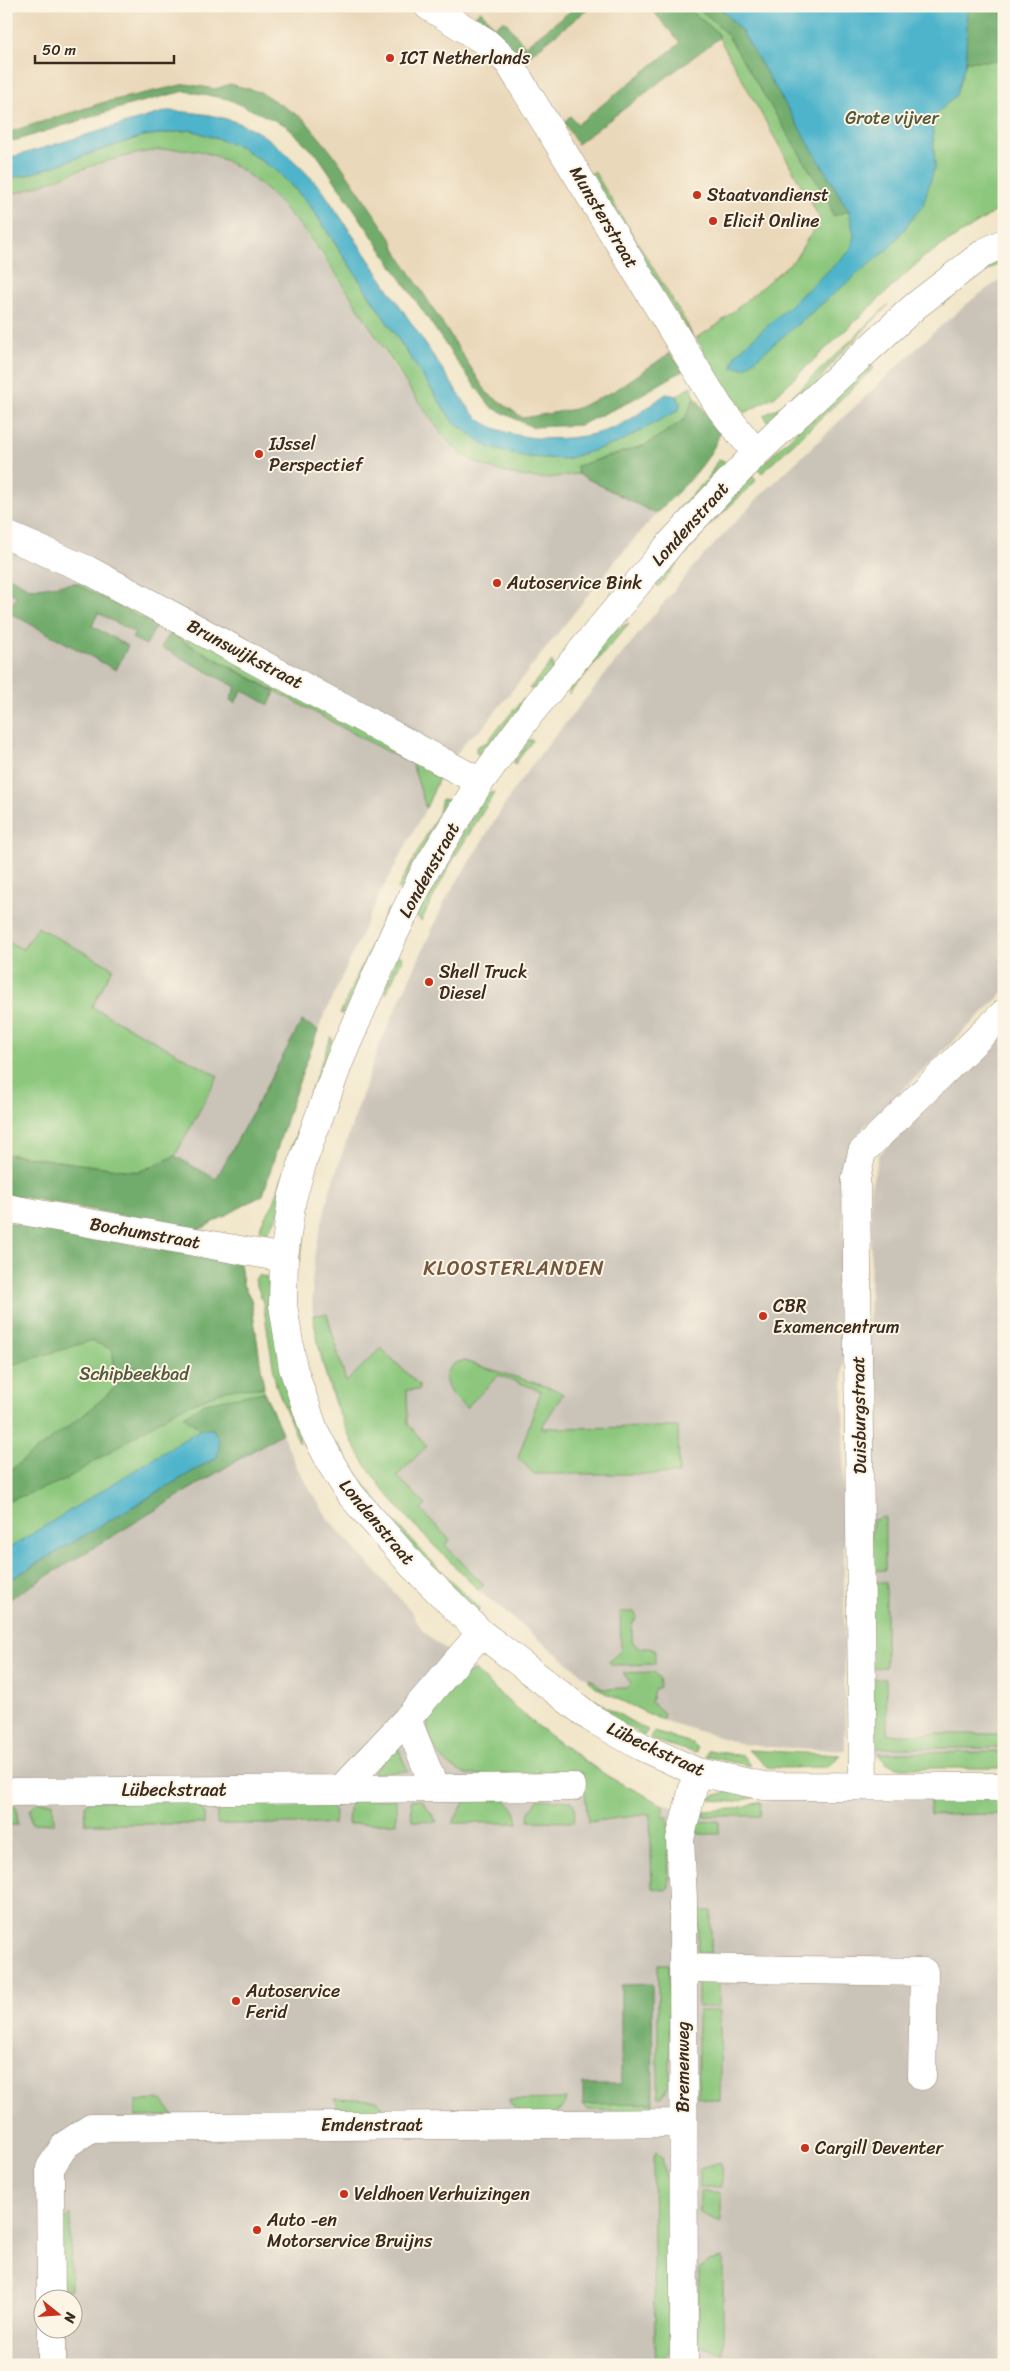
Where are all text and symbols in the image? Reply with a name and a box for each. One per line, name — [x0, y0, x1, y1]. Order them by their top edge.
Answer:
scale bar — [35, 32, 174, 64]
text: 50 m — [42, 37, 77, 63]
place label: ICT Netherlands — [399, 42, 531, 74]
marker: ICT Netherlands — [384, 52, 396, 64]
park label: Grote vijver — [845, 102, 940, 134]
street label: Munsterstraat — [561, 159, 647, 275]
place label: Staatvandienst — [707, 179, 829, 211]
marker: Staatvandienst — [691, 189, 703, 201]
place label: Elicit Online — [723, 205, 819, 237]
marker: Elicit Online — [707, 215, 719, 227]
place label: IJssel Perspectief — [268, 428, 365, 481]
marker: IJssel Perspectief — [253, 448, 265, 460]
street label: Londenstraat — [643, 474, 737, 574]
place label: Autoservice Bink — [506, 567, 642, 599]
marker: Autoservice Bink — [491, 577, 503, 589]
street label: Brunswijkstraat — [181, 610, 309, 698]
street label: Londenstraat — [390, 816, 469, 924]
place label: Shell Truck Diesel — [439, 956, 527, 1009]
marker: Shell Truck Diesel — [423, 976, 435, 988]
street label: Bochumstraat — [87, 1208, 203, 1258]
district label: KLOOSTERLANDEN — [423, 1251, 605, 1286]
place label: CBR Examencentrum — [773, 1290, 900, 1343]
marker: CBR Examencentrum — [757, 1310, 769, 1322]
street label: Duisburgstraat — [842, 1355, 876, 1474]
park label: Schipbeekbad — [79, 1358, 190, 1390]
street label: Londenstraat — [331, 1471, 423, 1573]
street label: Lübeckstraat — [602, 1712, 711, 1786]
street label: Lübeckstraat — [121, 1774, 227, 1806]
place label: Autoservice Ferid — [245, 1975, 340, 2028]
marker: Autoservice Ferid — [230, 1995, 242, 2007]
street label: Bremenweg — [667, 2021, 699, 2113]
street label: Emdenstraat — [321, 2109, 423, 2141]
place label: Cargill Deventer — [815, 2132, 945, 2164]
marker: Cargill Deventer — [799, 2142, 811, 2154]
place label: Veldhoen Verhuizingen — [354, 2178, 530, 2210]
marker: Veldhoen Verhuizingen — [338, 2188, 350, 2200]
place label: Auto -en Motorservice Bruijns — [266, 2204, 433, 2257]
marker: Auto -en Motorservice Bruijns — [251, 2224, 263, 2236]
north arrow — [32, 2288, 82, 2338]
text: N — [56, 2308, 84, 2326]

